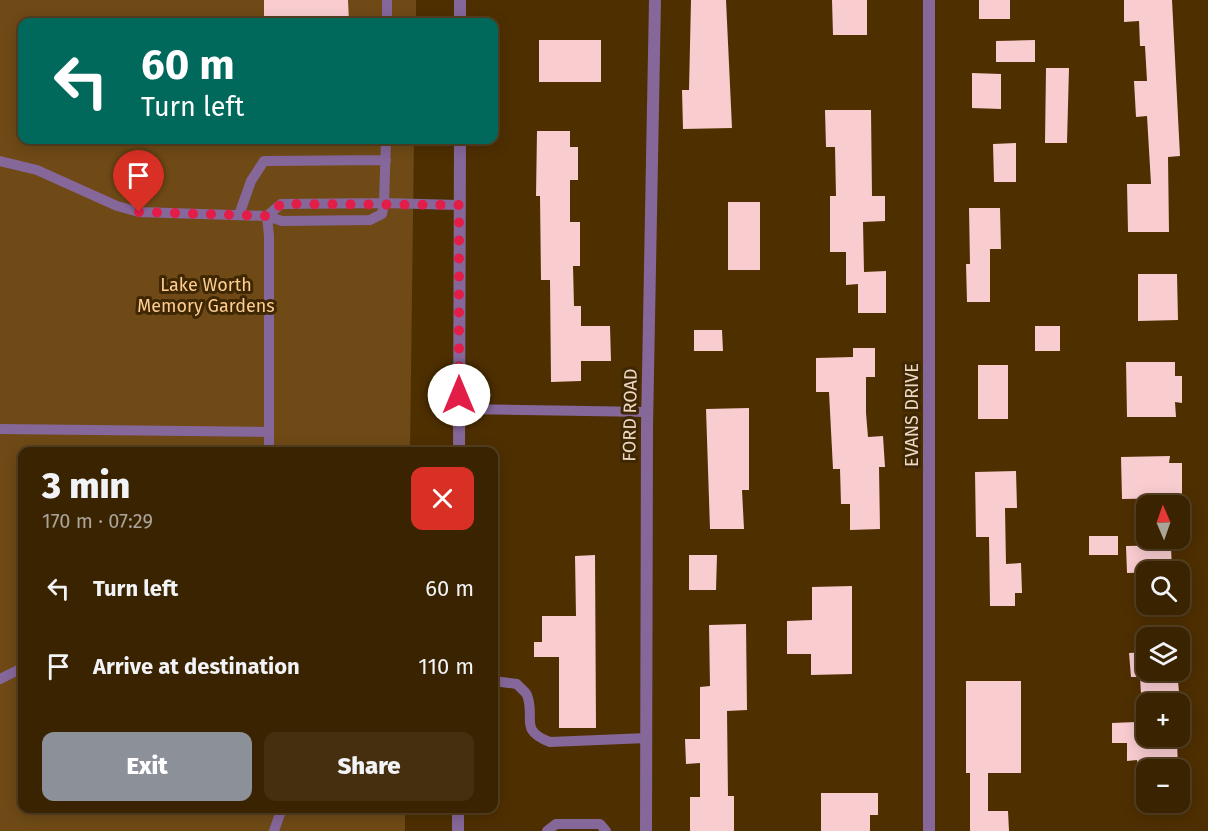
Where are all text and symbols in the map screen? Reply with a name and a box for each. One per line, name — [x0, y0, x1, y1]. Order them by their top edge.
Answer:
text: 60 m — [141, 40, 235, 90]
icon: left — [42, 42, 120, 120]
text: Turn left — [141, 91, 244, 123]
pin — [113, 150, 164, 212]
icon: arrive — [122, 159, 155, 192]
park label: Lake Worth Memory Gardens — [137, 274, 275, 317]
position arrow — [427, 363, 491, 427]
street label: EVANS DRIVE — [901, 363, 923, 467]
street label: FORD ROAD — [618, 368, 642, 462]
text: 3 min — [42, 464, 130, 508]
button: close — [411, 467, 474, 530]
north arrow — [1136, 495, 1190, 549]
map controls — [1136, 495, 1190, 813]
text: 170 m · 07:29 — [42, 509, 153, 533]
button: search — [1136, 561, 1190, 615]
icon: left — [42, 572, 75, 605]
text: Turn left — [93, 575, 178, 602]
text: 60 m — [425, 575, 474, 602]
button: layers — [1136, 627, 1190, 681]
icon: arrive — [42, 650, 75, 683]
text: Arrive at destination — [93, 653, 300, 680]
text: 110 m — [418, 653, 474, 680]
button: + — [1136, 693, 1190, 747]
button: Exit — [42, 732, 252, 801]
button: Share — [264, 732, 474, 801]
button: − — [1136, 759, 1190, 813]

